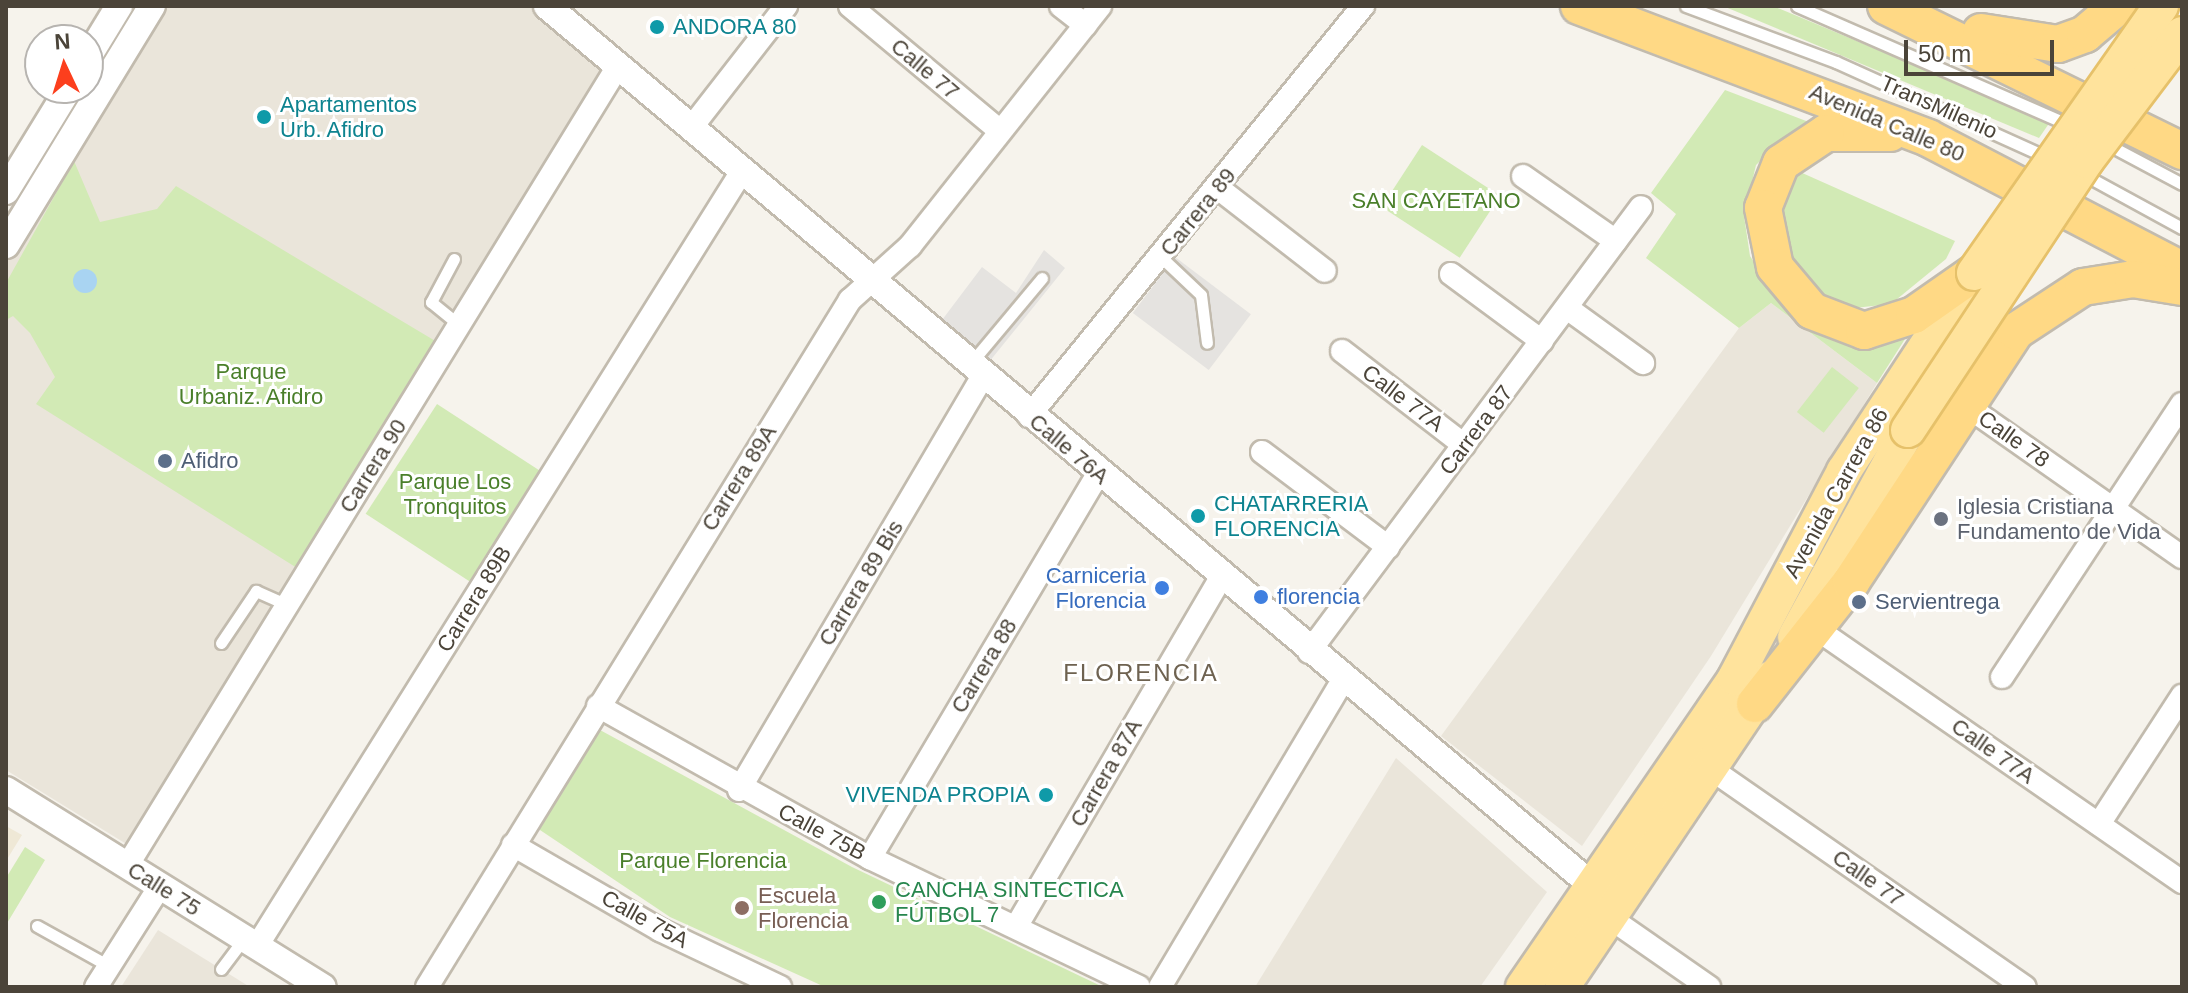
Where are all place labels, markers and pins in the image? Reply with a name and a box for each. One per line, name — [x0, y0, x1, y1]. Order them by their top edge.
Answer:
place label: ANDORA 80 — [673, 14, 798, 40]
marker: ANDORA 80 — [648, 18, 666, 36]
place label: Apartamentos Urb. Afidro — [280, 91, 417, 142]
marker: Apartamentos Urb. Afidro — [255, 108, 273, 126]
place label: Afidro — [181, 448, 238, 474]
marker: Afidro — [156, 452, 174, 470]
place label: CHATARRERIA FLORENCIA — [1214, 490, 1368, 542]
place label: Iglesia Cristiana Fundamento de Vida — [1957, 493, 2161, 544]
marker: CHATARRERIA FLORENCIA — [1189, 507, 1207, 525]
marker: Iglesia Cristiana Fundamento de Vida — [1932, 510, 1950, 528]
place label: Carniceria Florencia — [1046, 562, 1146, 614]
marker: Carniceria Florencia — [1153, 579, 1171, 597]
place label: florencia — [1277, 584, 1360, 610]
marker: florencia — [1252, 588, 1270, 606]
place label: Servientrega — [1875, 589, 2000, 615]
marker: Servientrega — [1850, 593, 1868, 611]
place label: VIVENDA PROPIA — [844, 782, 1030, 808]
marker: VIVENDA PROPIA — [1037, 786, 1055, 804]
place label: CANCHA SINTECTICA FÚTBOL 7 — [895, 876, 1125, 928]
place label: Escuela Florencia — [758, 882, 848, 934]
marker: CANCHA SINTECTICA FÚTBOL 7 — [870, 893, 888, 911]
marker: Escuela Florencia — [733, 899, 751, 917]

